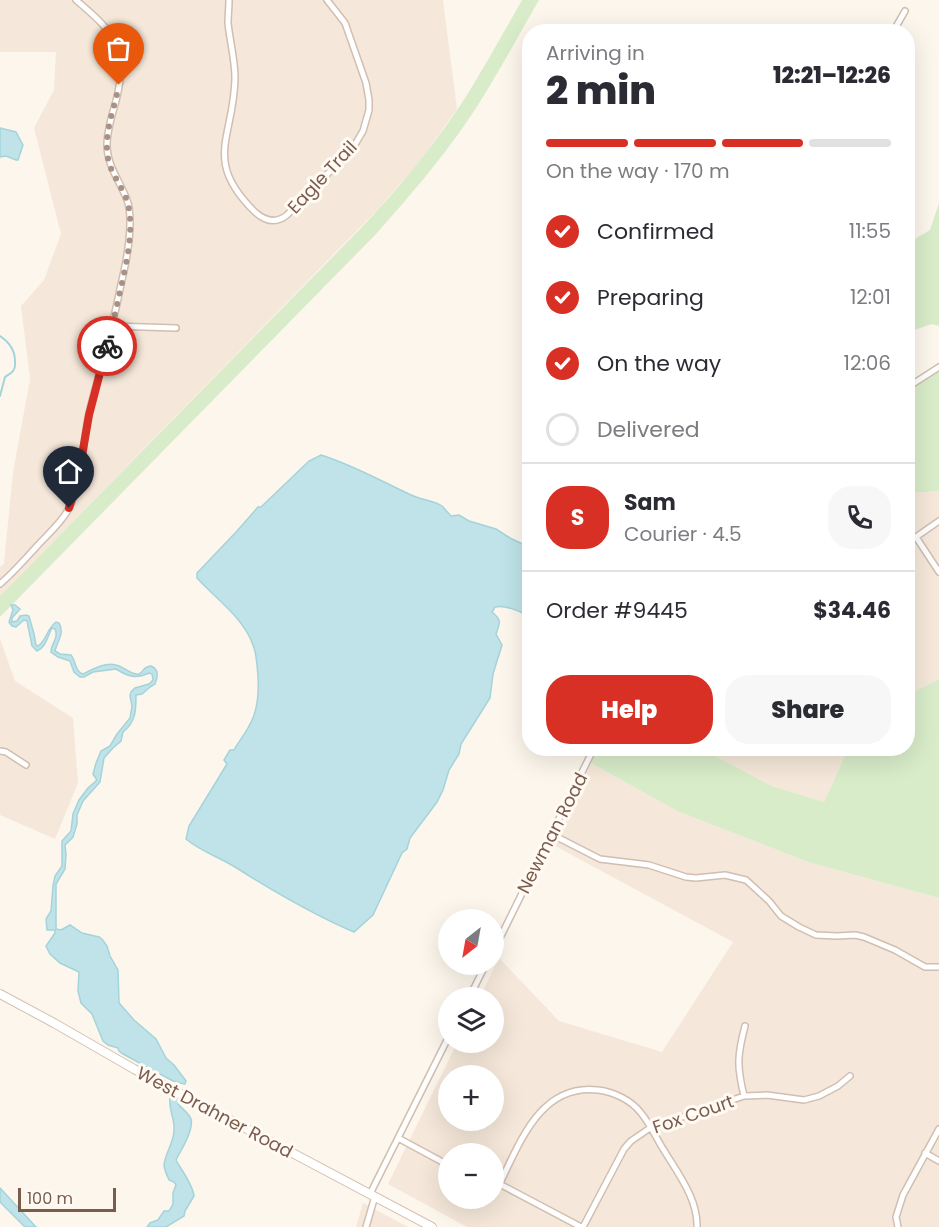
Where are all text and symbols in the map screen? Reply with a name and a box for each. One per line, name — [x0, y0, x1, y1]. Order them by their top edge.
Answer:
pin — [93, 23, 144, 85]
icon: bag — [102, 32, 135, 65]
text: Arriving in — [546, 39, 645, 67]
text: 12:21–12:26 — [773, 60, 891, 91]
text: 2 min — [546, 63, 656, 118]
street label: Eagle Trail — [282, 135, 362, 219]
text: On the way · 170 m — [546, 157, 730, 185]
icon: check — [546, 215, 579, 248]
text: Confirmed — [597, 216, 714, 247]
text: 11:55 — [849, 217, 891, 245]
icon: check — [546, 281, 579, 314]
text: Preparing — [597, 282, 704, 313]
text: 12:01 — [850, 283, 891, 311]
courier — [77, 316, 137, 376]
icon: bike — [91, 330, 124, 363]
icon: check — [546, 347, 579, 380]
text: On the way — [597, 348, 721, 379]
text: 12:06 — [844, 349, 891, 377]
text: Delivered — [597, 414, 700, 445]
pin — [43, 446, 94, 508]
icon: home — [52, 455, 85, 488]
button: phone — [828, 486, 891, 549]
text: Sam — [624, 487, 676, 518]
text: S — [571, 502, 584, 533]
text: Courier · 4.5 — [624, 520, 742, 548]
text: Order #9445 — [546, 595, 688, 626]
text: $34.46 — [813, 595, 891, 626]
button: Help — [546, 675, 713, 744]
button: Share — [725, 675, 891, 744]
street label: Newman Road — [511, 768, 593, 898]
north arrow — [438, 909, 504, 975]
map controls — [438, 909, 504, 1209]
button: layers — [438, 987, 504, 1053]
street label: West Drahner Road — [132, 1060, 298, 1164]
button: + — [438, 1065, 504, 1131]
street label: Fox Court — [649, 1088, 737, 1140]
button: − — [438, 1143, 504, 1209]
scale bar — [18, 1185, 116, 1212]
text: 100 m — [27, 1187, 73, 1210]

